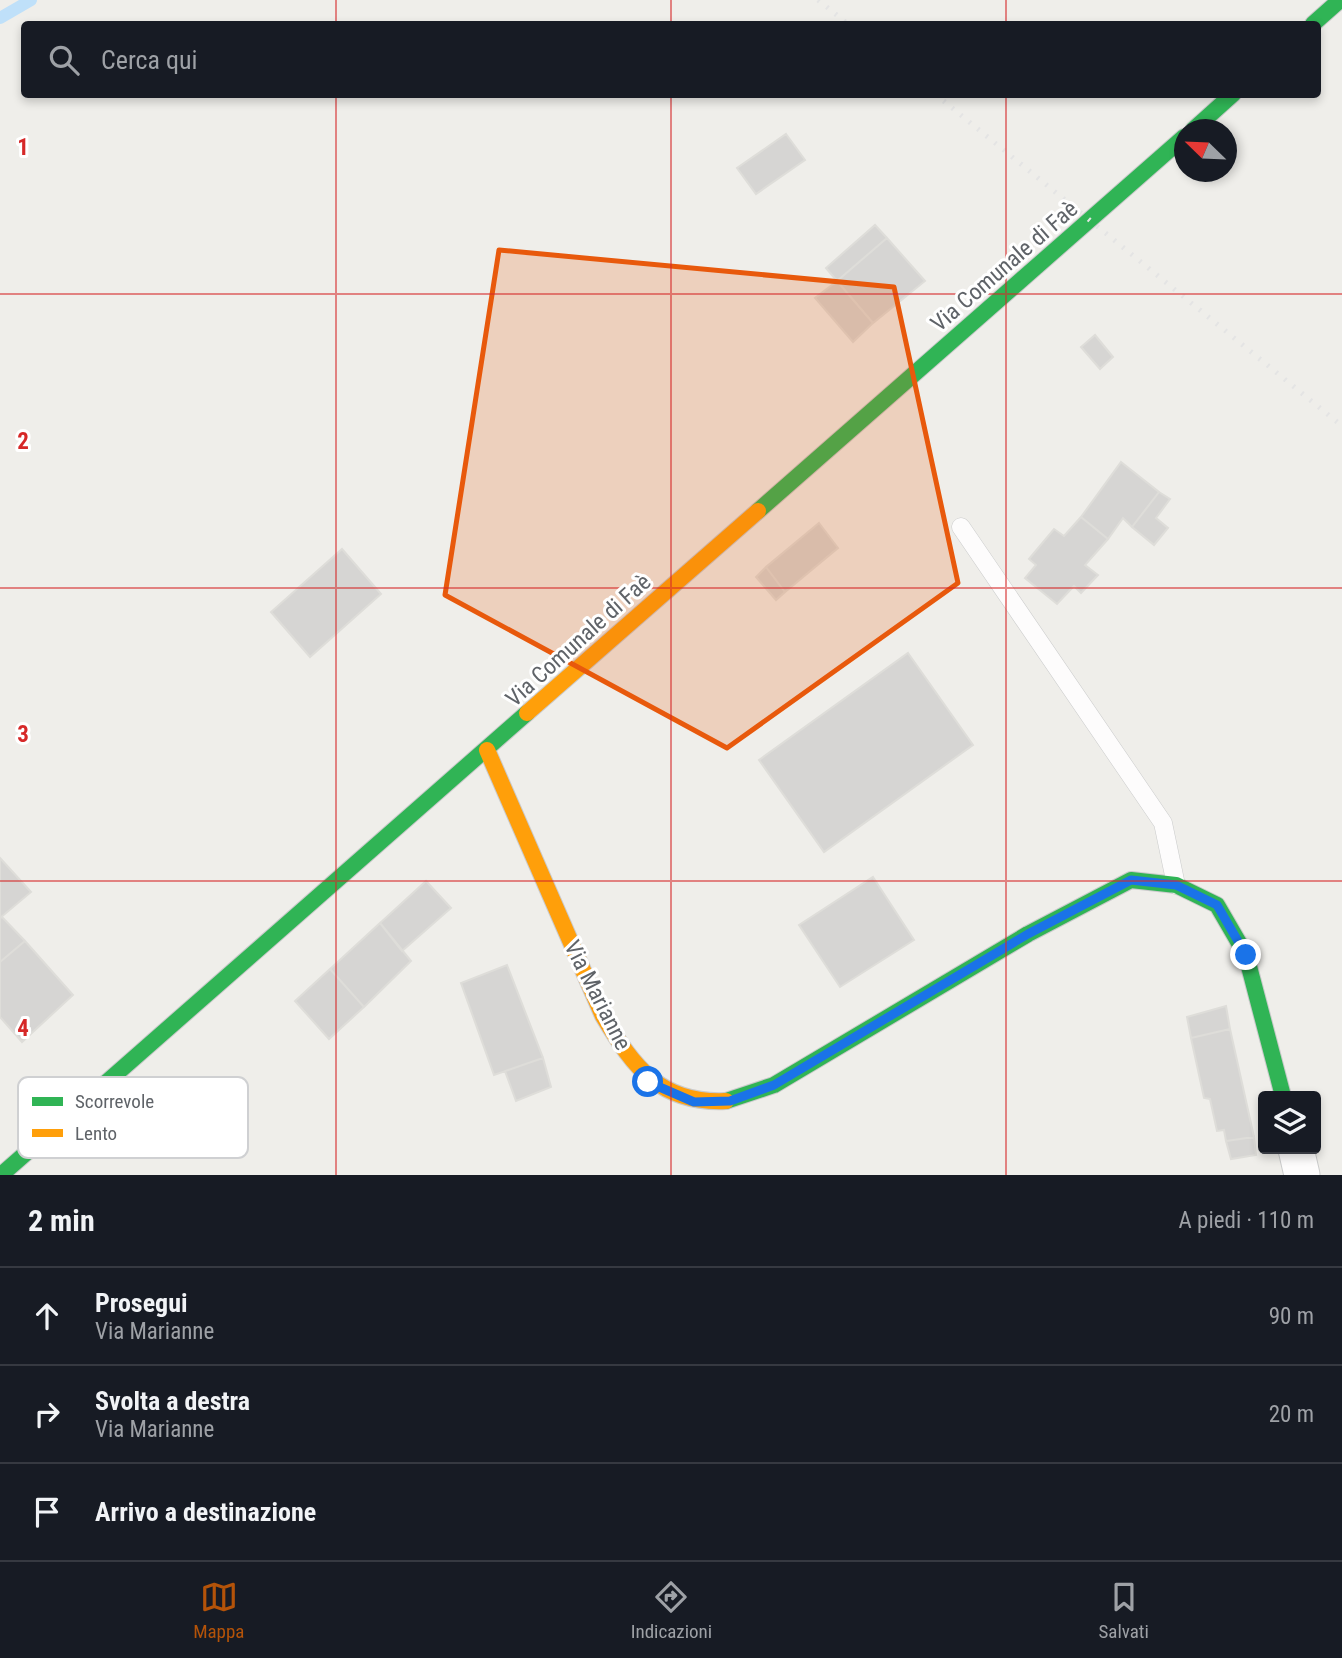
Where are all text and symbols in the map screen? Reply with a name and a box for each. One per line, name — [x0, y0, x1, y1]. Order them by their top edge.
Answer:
search box — [21, 21, 1321, 98]
icon: search — [45, 41, 83, 79]
text: Cerca qui — [101, 45, 198, 75]
north arrow — [1174, 119, 1237, 182]
text: 1 — [17, 134, 29, 161]
street label: Via Comunale di Faè — [925, 195, 1083, 337]
text: 2 — [17, 428, 29, 455]
street label: Via Comunale di Faè — [500, 568, 656, 712]
text: 3 — [17, 721, 29, 748]
street label: Via Marianne — [558, 936, 637, 1054]
route end — [1230, 939, 1261, 970]
text: 4 — [17, 1015, 29, 1042]
route start — [632, 1066, 663, 1097]
legend — [18, 1077, 248, 1158]
text: Scorrevole — [75, 1090, 154, 1113]
map controls — [1258, 1091, 1321, 1154]
button: layers — [1258, 1091, 1321, 1154]
text: Lento — [75, 1122, 117, 1145]
text: 2 min — [28, 1203, 95, 1238]
text: A piedi · 110 m — [1179, 1207, 1314, 1234]
text: Prosegui — [95, 1288, 188, 1318]
icon: ahead — [28, 1297, 66, 1335]
text: 90 m — [1269, 1303, 1314, 1330]
text: Via Marianne — [95, 1318, 214, 1345]
text: Svolta a destra — [95, 1386, 250, 1416]
icon: right — [28, 1395, 66, 1433]
text: 20 m — [1269, 1401, 1314, 1428]
text: Via Marianne — [95, 1416, 214, 1443]
icon: arrive — [28, 1493, 66, 1531]
text: Arrivo a destinazione — [95, 1497, 316, 1527]
tab: Mappa — [193, 1578, 244, 1643]
tab: Indicazioni — [631, 1578, 712, 1643]
tab: Salvati — [1098, 1578, 1149, 1643]

